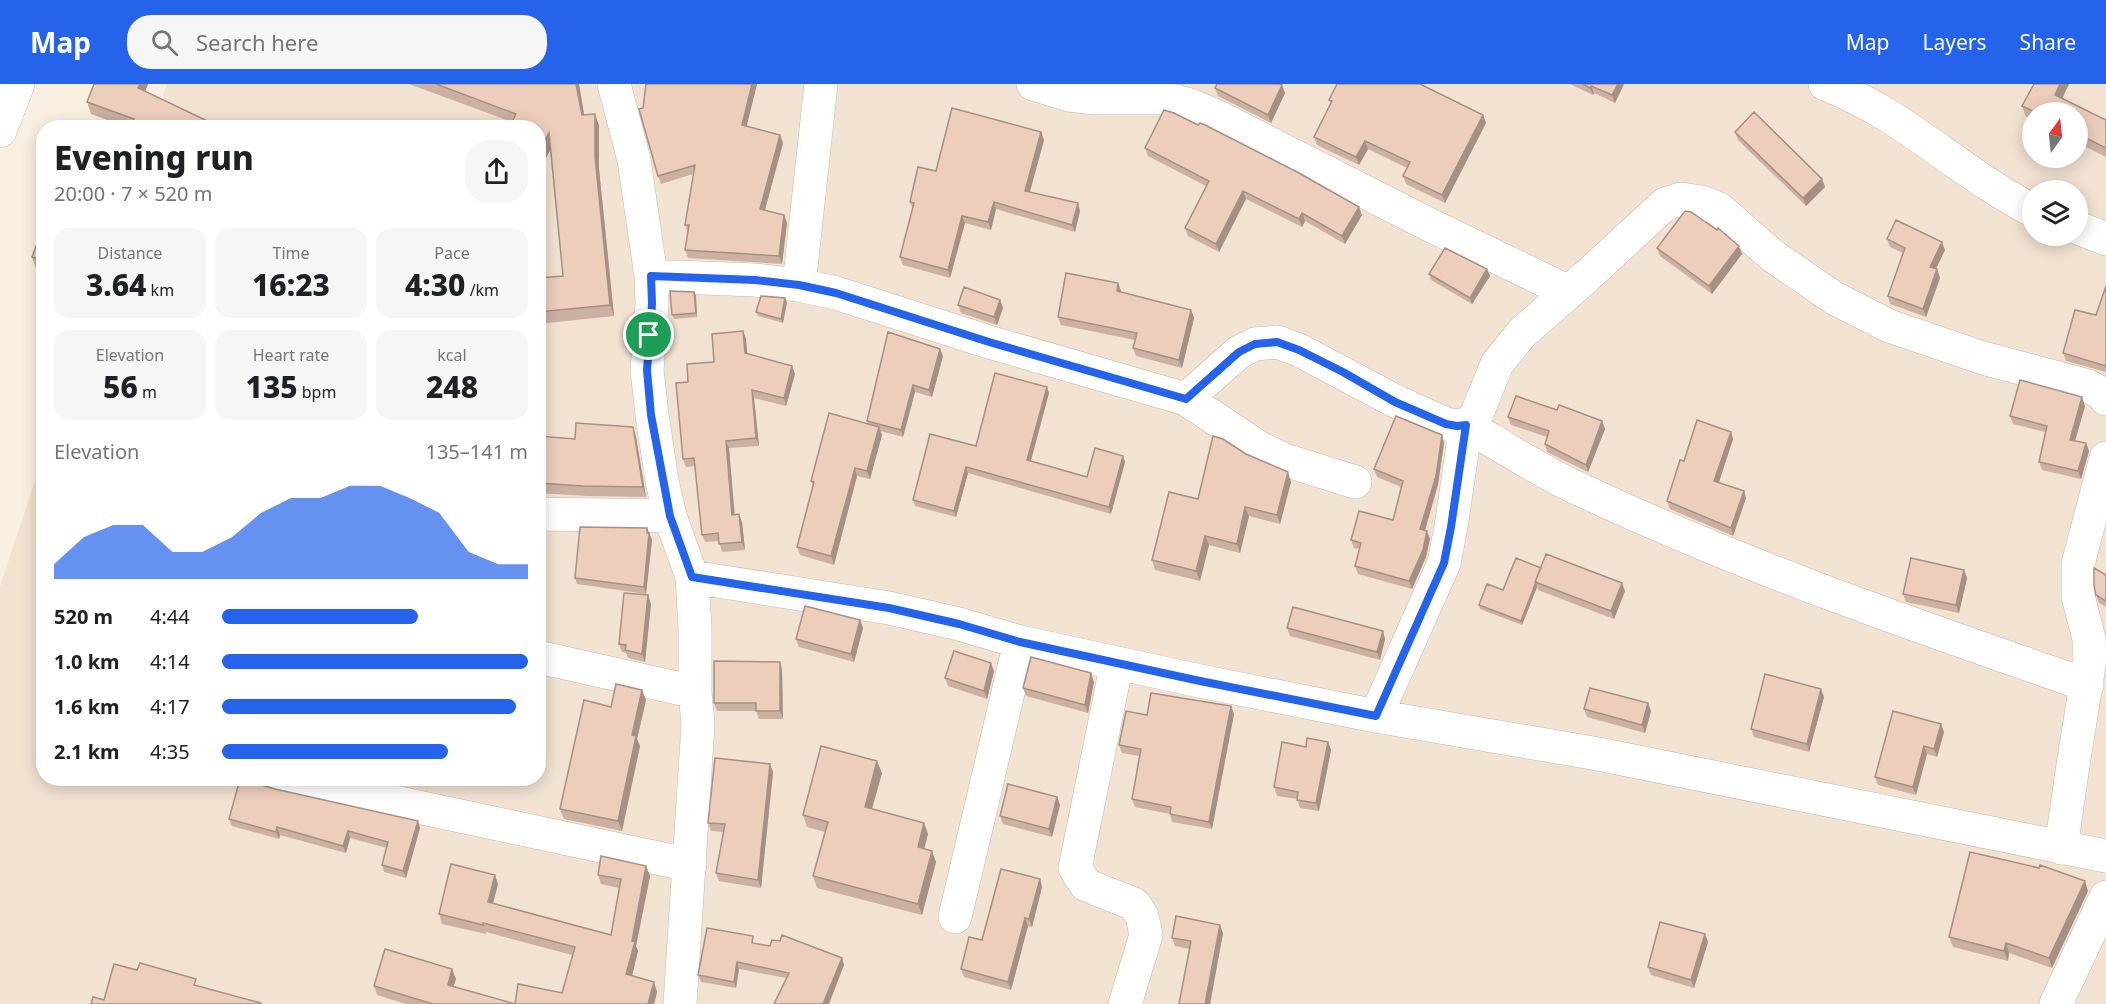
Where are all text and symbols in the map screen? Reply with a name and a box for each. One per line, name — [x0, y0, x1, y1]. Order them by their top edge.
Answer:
search box — [127, 15, 547, 69]
text: Map — [30, 23, 91, 61]
icon: search — [148, 26, 181, 59]
text: Search here — [196, 27, 318, 57]
text: Map — [1846, 28, 1890, 56]
text: Layers — [1923, 28, 1987, 56]
text: Share — [2020, 28, 2076, 56]
north arrow — [2022, 102, 2088, 168]
map controls — [2022, 102, 2088, 246]
text: Evening run — [54, 135, 254, 180]
button: share — [465, 140, 528, 203]
text: 20:00 · 7 × 520 m — [54, 180, 212, 207]
button: layers — [2022, 180, 2088, 246]
text: Distance — [98, 242, 162, 264]
text: Time — [272, 242, 310, 264]
text: Pace — [434, 242, 470, 264]
text: 3.64 — [86, 264, 146, 305]
text: 16:23 — [252, 264, 330, 305]
text: 4:30 — [405, 264, 465, 305]
text: km — [146, 279, 174, 301]
text: /km — [465, 279, 499, 301]
pin — [623, 309, 674, 360]
icon: arrive — [632, 318, 665, 351]
text: Elevation — [96, 344, 164, 366]
text: Heart rate — [253, 344, 329, 366]
text: kcal — [437, 344, 467, 366]
text: 56 — [103, 366, 138, 407]
text: 135 — [246, 366, 298, 407]
text: 248 — [426, 366, 478, 407]
text: m — [138, 381, 157, 403]
text: bpm — [298, 381, 336, 403]
text: Elevation — [54, 438, 139, 465]
text: 135–141 m — [425, 438, 528, 465]
text: 520 m — [54, 603, 113, 630]
text: 4:44 — [150, 603, 190, 630]
text: 1.0 km — [54, 648, 120, 675]
text: 4:14 — [150, 648, 190, 675]
text: 1.6 km — [54, 693, 120, 720]
text: 4:17 — [150, 693, 190, 720]
text: 2.1 km — [54, 738, 120, 765]
text: 4:35 — [150, 738, 190, 765]

